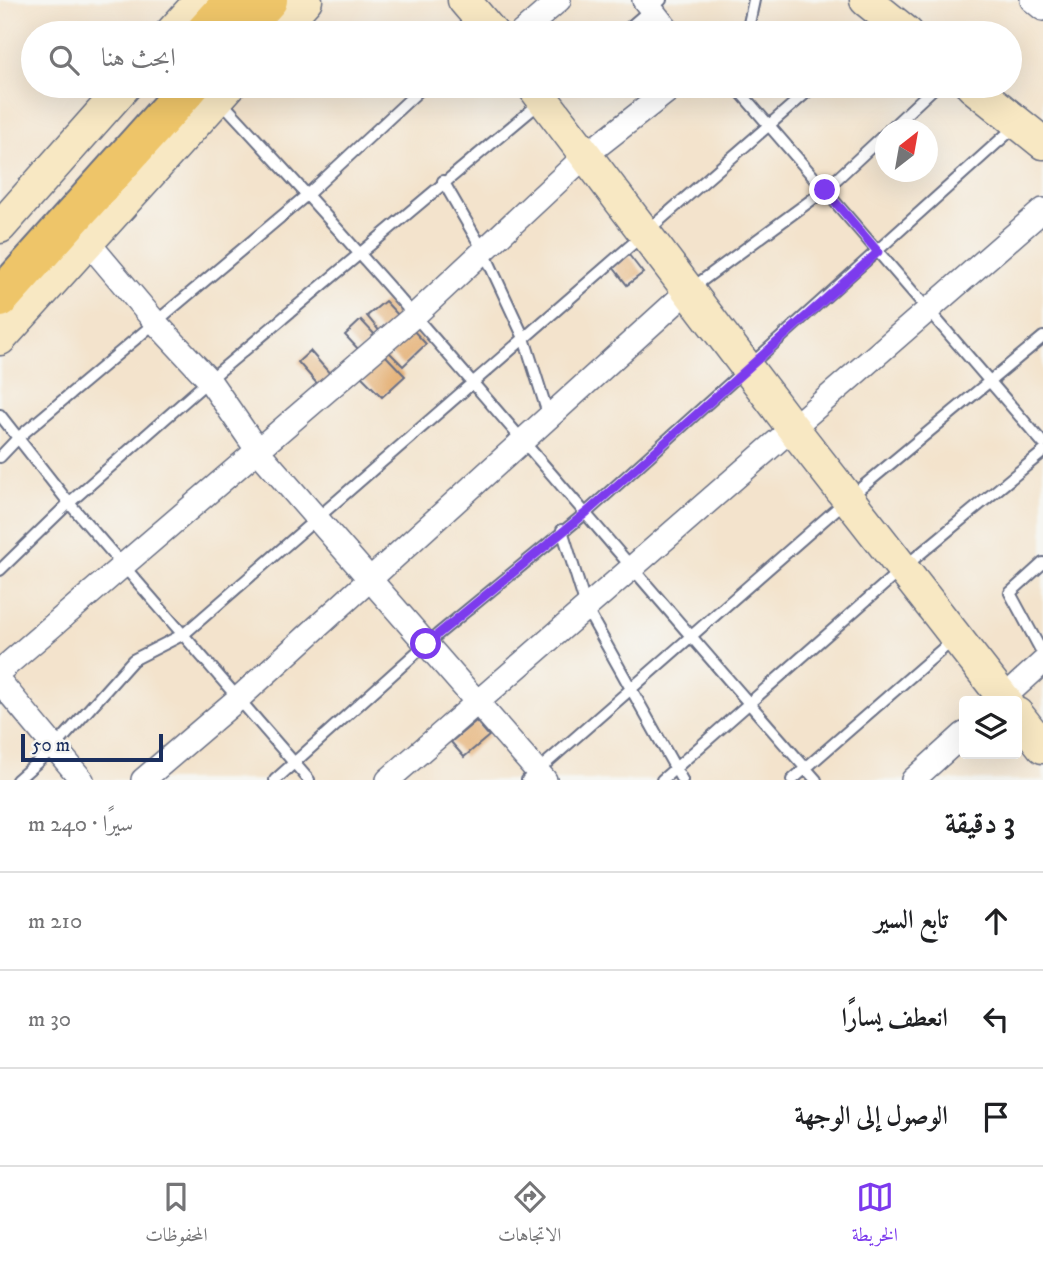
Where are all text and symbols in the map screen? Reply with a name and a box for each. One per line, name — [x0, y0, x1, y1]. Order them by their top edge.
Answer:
search box — [21, 21, 1022, 98]
icon: search — [45, 41, 83, 79]
text: ابحث هنا — [101, 42, 176, 75]
north arrow — [875, 119, 938, 182]
route end — [809, 174, 840, 205]
route start — [410, 628, 441, 659]
map controls — [959, 696, 1022, 759]
button: layers — [959, 696, 1022, 759]
scale bar — [21, 731, 163, 763]
text: 50 m — [32, 734, 70, 757]
text: 3 دقيقة — [945, 806, 1015, 843]
text: سيرًا · 240 m — [28, 810, 133, 839]
icon: ahead — [977, 902, 1015, 940]
text: تابع السير — [875, 904, 948, 937]
text: 210 m — [28, 907, 82, 936]
icon: left — [977, 1000, 1015, 1038]
text: انعطف يسارًا — [841, 1002, 948, 1035]
text: 30 m — [28, 1005, 71, 1034]
icon: arrive — [977, 1098, 1015, 1136]
text: الوصول إلى الوجهة — [794, 1100, 948, 1133]
tab: المحفوظات — [145, 1178, 208, 1253]
tab: الاتجاهات — [498, 1178, 561, 1253]
tab: الخريطة — [852, 1178, 898, 1253]

